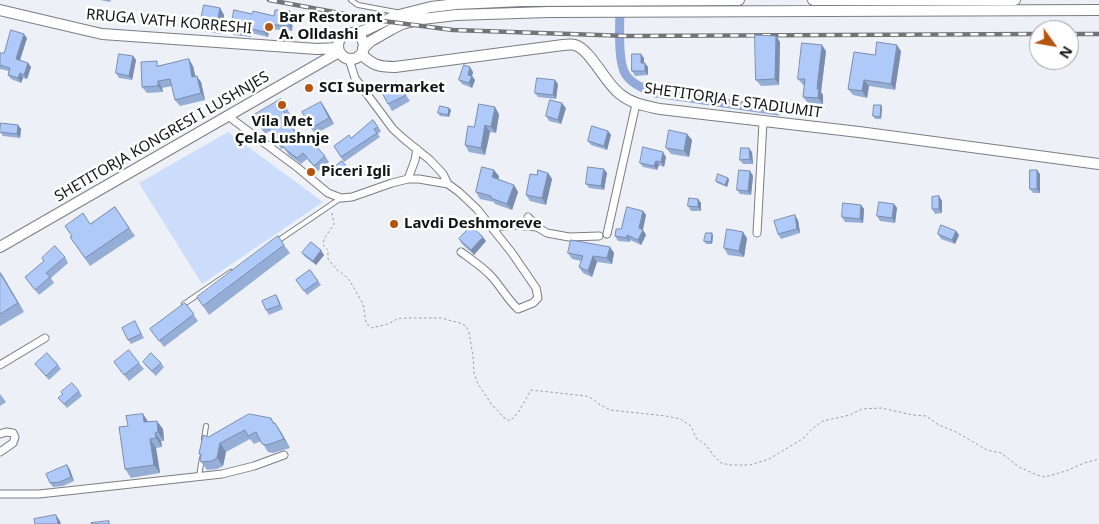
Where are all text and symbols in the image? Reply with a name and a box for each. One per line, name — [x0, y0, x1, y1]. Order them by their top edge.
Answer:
street label: RRUGA VATH KORRESHI — [85, 6, 253, 38]
place label: Bar Restorant A. Olldashi — [279, 9, 382, 44]
north arrow — [1029, 20, 1079, 70]
marker: Bar Restorant A. Olldashi — [263, 21, 275, 33]
text: N — [1055, 43, 1077, 63]
street label: SHETITORJA KONGRESI I LUSHNJES — [52, 68, 272, 206]
place label: SCI Supermarket — [319, 79, 445, 97]
street label: SHETITORJA E STADIUMIT — [643, 80, 823, 122]
marker: SCI Supermarket — [303, 82, 315, 94]
marker: Vila Met Çela Lushnje — [276, 99, 288, 111]
place label: Vila Met Çela Lushnje — [235, 113, 329, 148]
place label: Piceri Igli — [321, 163, 391, 181]
marker: Piceri Igli — [305, 166, 317, 178]
place label: Lavdi Deshmoreve — [404, 215, 542, 233]
marker: Lavdi Deshmoreve — [388, 218, 400, 230]

